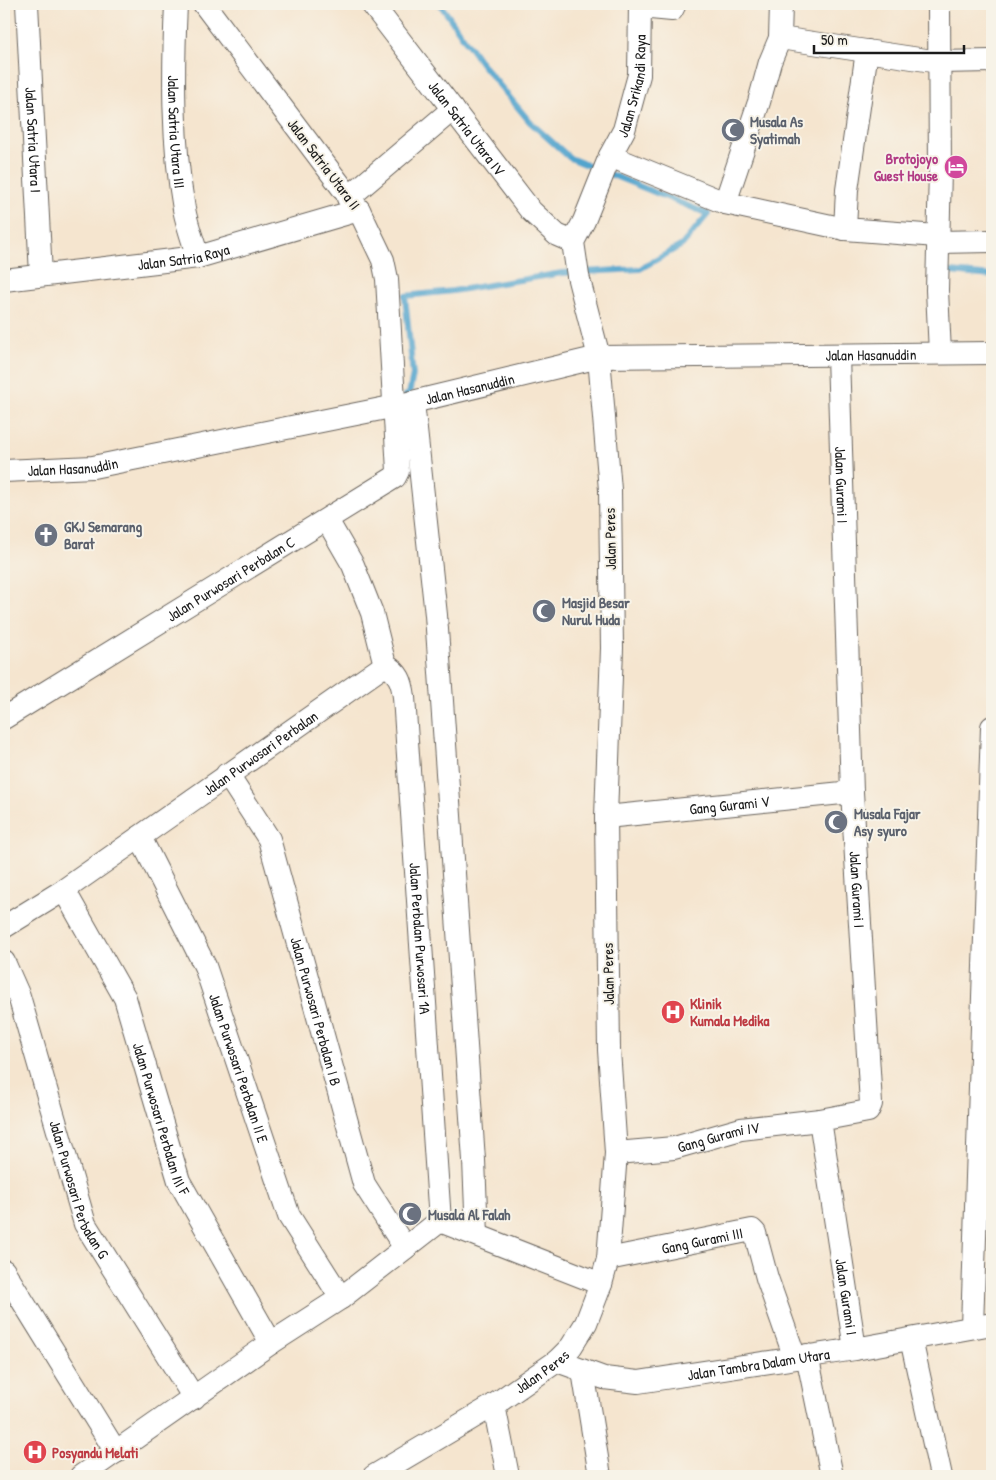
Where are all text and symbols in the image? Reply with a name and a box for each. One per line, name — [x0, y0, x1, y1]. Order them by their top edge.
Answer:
scale bar — [814, 22, 964, 54]
text: 50 m — [821, 29, 848, 50]
street label: Jalan Srikandi Raya — [612, 34, 650, 141]
street label: Jalan Satria Utara III — [164, 75, 191, 190]
street label: Jalan Satria Utara IV — [424, 76, 511, 180]
street label: Jalan Satria Utara I — [21, 86, 47, 193]
place label: Musala As Syatimah — [750, 111, 803, 150]
street label: Jalan Satria Utara II — [283, 114, 365, 214]
mosque icon: Musala As Syatimah — [720, 117, 746, 143]
place label: Brotojoyo Guest House — [874, 148, 938, 186]
hotel icon: Brotojoyo Guest House — [943, 154, 969, 180]
street label: Jalan Satria Raya — [136, 238, 232, 275]
street label: Jalan Hasanuddin — [825, 343, 917, 365]
street label: Jalan Hasanuddin — [423, 367, 517, 409]
street label: Jalan Gurami I — [830, 446, 854, 524]
street label: Jalan Hasanuddin — [27, 452, 120, 480]
street label: Jalan Peres — [599, 507, 621, 570]
place label: GKJ Semarang Barat — [64, 516, 142, 554]
church icon: GKJ Semarang Barat — [33, 522, 59, 548]
street label: Jalan Purwosari Perbalan C — [162, 531, 299, 626]
place label: Masjid Besar Nurul Huda — [562, 592, 630, 630]
mosque icon: Masjid Besar Nurul Huda — [531, 598, 557, 624]
street label: Jalan Purwosari Perbalan — [199, 705, 322, 800]
street label: Gang Gurami V — [688, 790, 771, 819]
place label: Musala Fajar Asy syuro — [854, 803, 921, 842]
mosque icon: Musala Fajar Asy syuro — [823, 809, 849, 835]
street label: Jalan Gurami I — [845, 851, 871, 929]
street label: Jalan Perbalan Purwosari 1A — [405, 862, 436, 1016]
street label: Jalan Purwosari Perbalan I B — [286, 934, 347, 1088]
street label: Jalan Peres — [597, 942, 619, 1005]
street label: Jalan Purwosari Perbalan II E — [204, 991, 274, 1146]
place label: Klinik Kumala Medika — [690, 993, 770, 1031]
hospital icon: Klinik Kumala Medika — [660, 999, 686, 1025]
street label: Jalan Purwosari Perbalan III F — [128, 1040, 195, 1199]
street label: Gang Gurami IV — [675, 1116, 761, 1157]
street label: Jalan Purwosari Perbalan G — [45, 1118, 115, 1263]
mosque icon: Musala Al Falah — [397, 1201, 423, 1227]
place label: Musala Al Falah — [428, 1204, 511, 1225]
street label: Gang Gurami III — [660, 1222, 745, 1258]
street label: Jalan Gurami I — [831, 1257, 863, 1336]
street label: Jalan Tambra Dalam Utara — [686, 1342, 831, 1385]
street label: Jalan Peres — [510, 1344, 574, 1398]
hospital icon: Posyandu Melati — [22, 1439, 48, 1465]
place label: Posyandu Melati — [52, 1442, 139, 1464]

